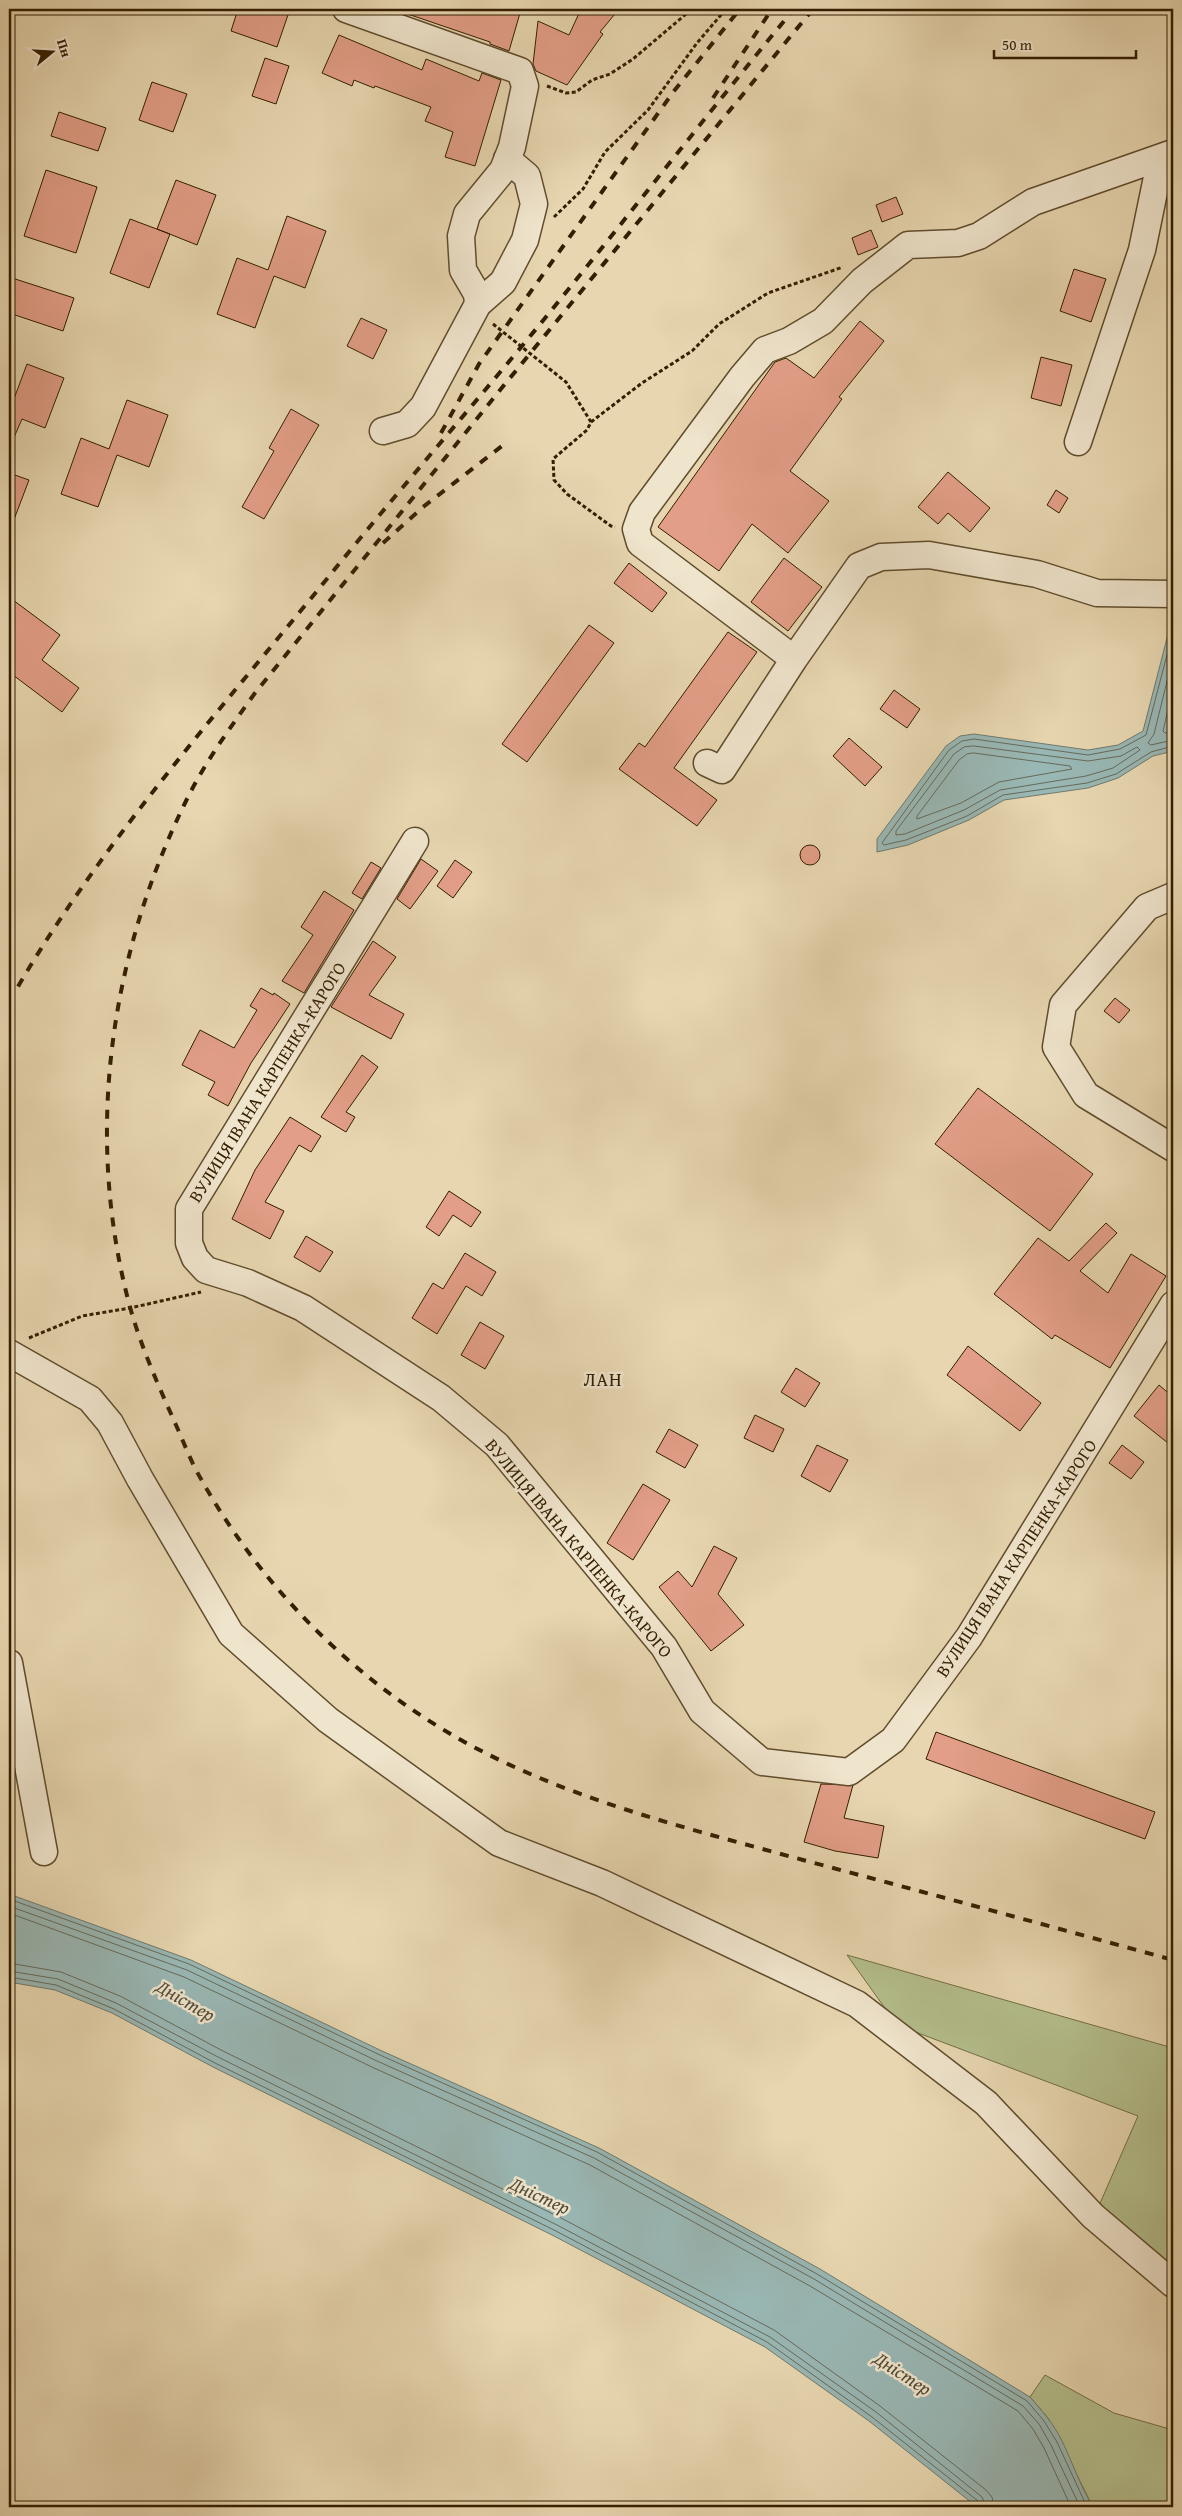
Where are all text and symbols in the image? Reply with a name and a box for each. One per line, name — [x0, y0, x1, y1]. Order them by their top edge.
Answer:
north arrow — [28, 28, 78, 78]
scale bar — [994, 28, 1137, 60]
text: 50 m — [1002, 34, 1033, 55]
text: Пн — [52, 36, 77, 60]
street label: ВУЛИЦЯ ІВАНА КАРПЕНКА-КАРОГО — [182, 956, 352, 1207]
district label: ЛАН — [583, 1365, 623, 1393]
street label: ВУЛИЦЯ ІВАНА КАРПЕНКА-КАРОГО — [479, 1432, 679, 1664]
street label: ВУЛИЦЯ ІВАНА КАРПЕНКА-КАРОГО — [929, 1434, 1103, 1682]
water label: Дністер — [150, 1971, 221, 2028]
water label: Дністер — [504, 2168, 575, 2221]
water label: Дністер — [868, 2343, 937, 2402]

